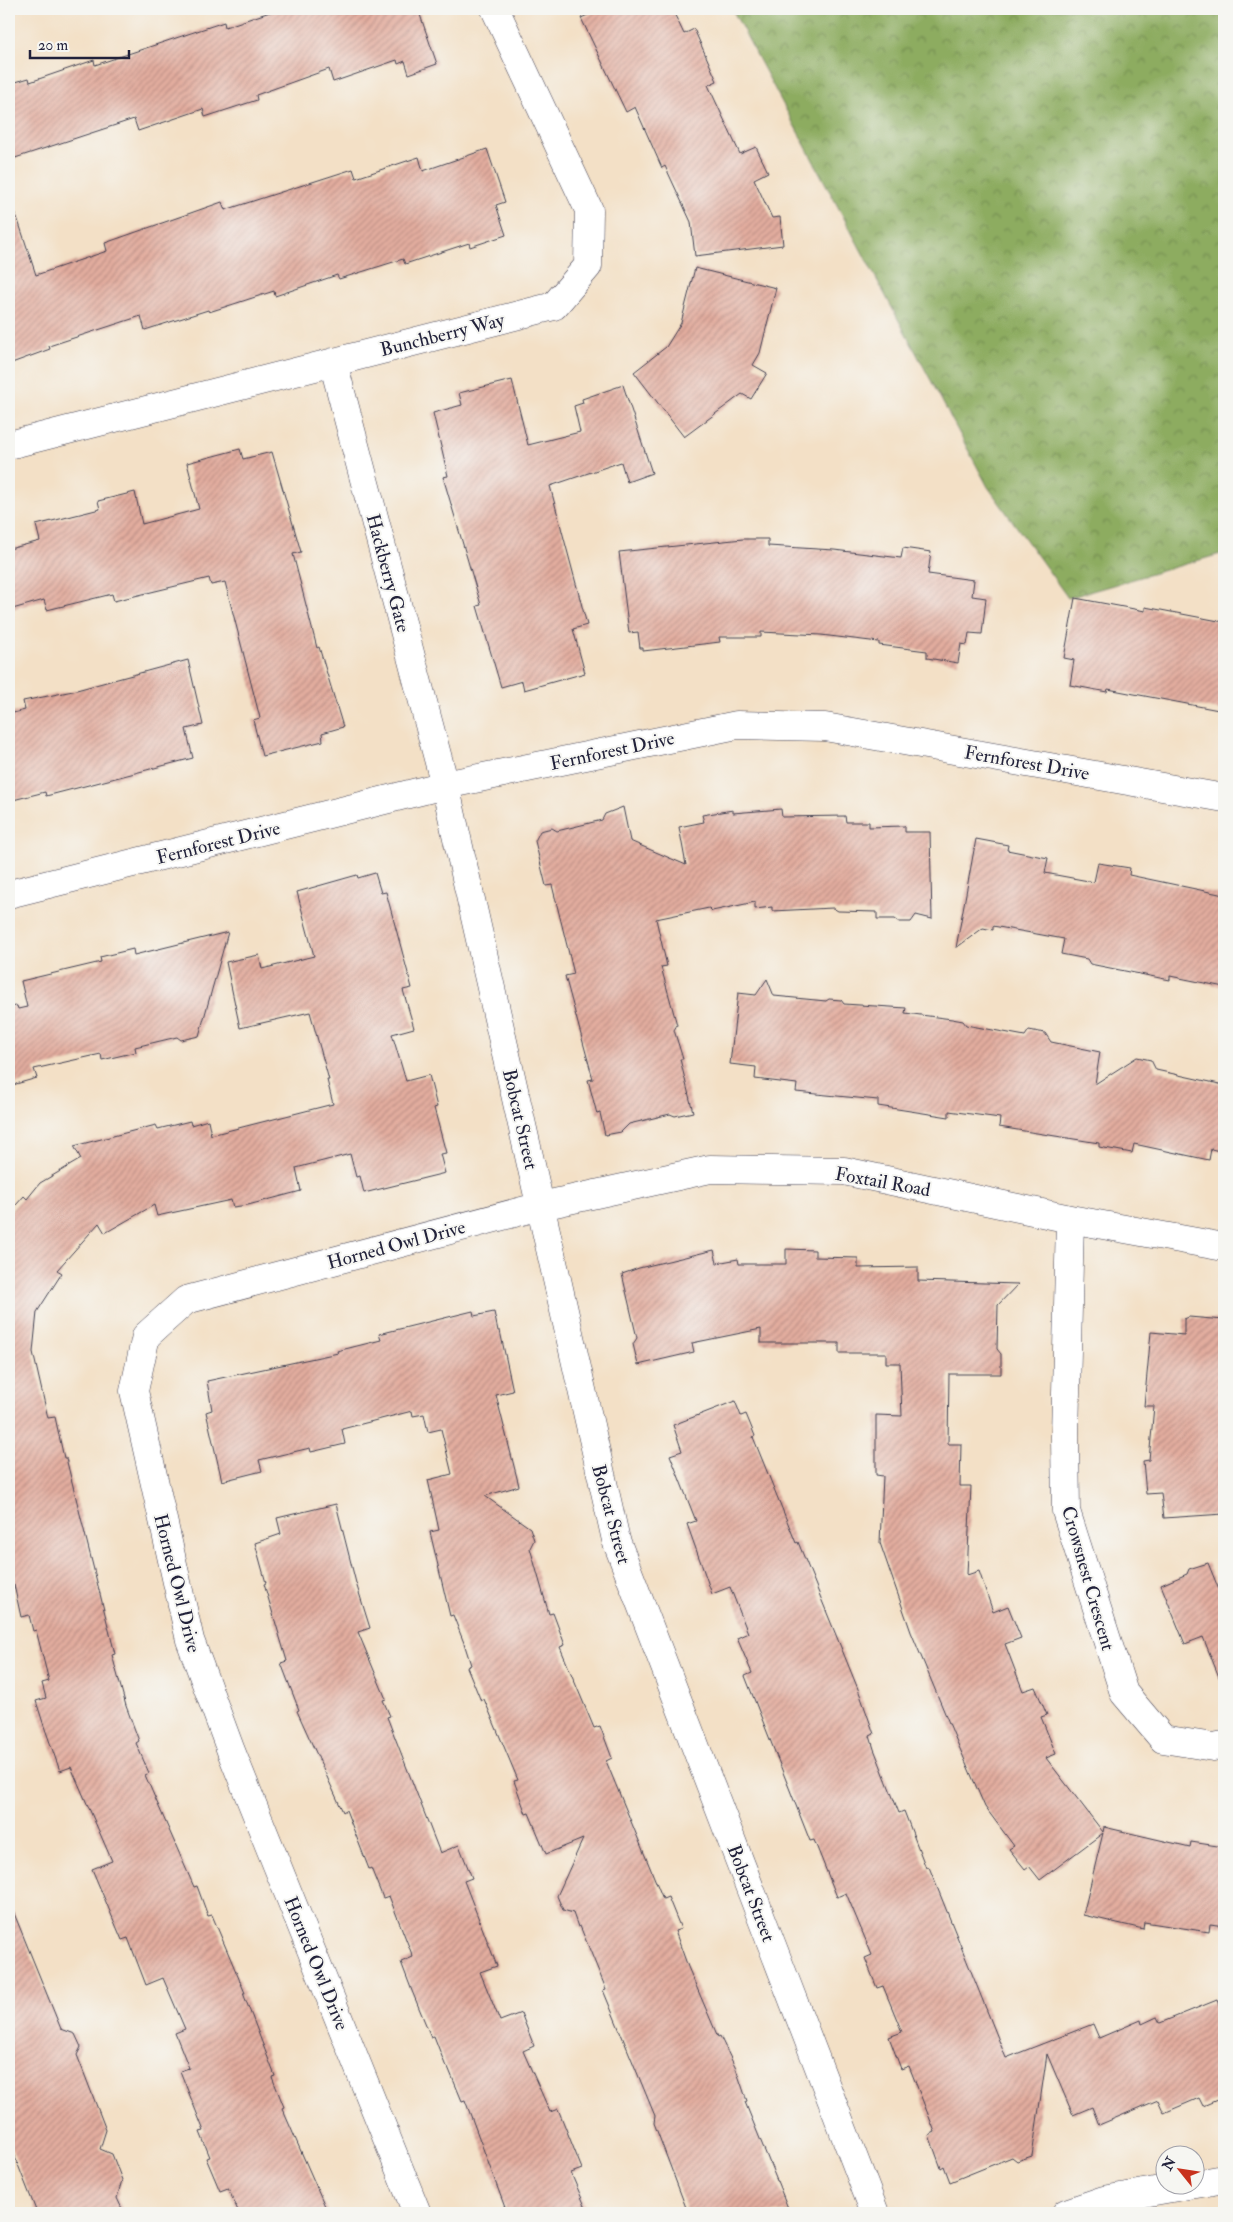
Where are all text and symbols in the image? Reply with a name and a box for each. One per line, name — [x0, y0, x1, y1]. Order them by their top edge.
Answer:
scale bar — [30, 28, 129, 60]
text: 20 m — [38, 36, 68, 55]
street label: Bunchberry Way — [378, 308, 507, 362]
street label: Hackberry Gate — [361, 511, 415, 635]
street label: Fernforest Drive — [548, 726, 677, 776]
street label: Fernforest Drive — [962, 740, 1091, 786]
street label: Fernforest Drive — [154, 816, 283, 870]
street label: Bobcat Street — [497, 1067, 543, 1172]
street label: Foxtail Road — [833, 1162, 933, 1202]
street label: Horned Owl Drive — [325, 1215, 468, 1275]
street label: Bobcat Street — [586, 1462, 636, 1567]
street label: Crowsnest Crescent — [1056, 1503, 1120, 1653]
street label: Horned Owl Drive — [148, 1511, 206, 1655]
street label: Bobcat Street — [722, 1841, 781, 1945]
street label: Horned Owl Drive — [278, 1893, 354, 2034]
north arrow — [1156, 2144, 1206, 2194]
text: N — [1158, 2154, 1180, 2174]

